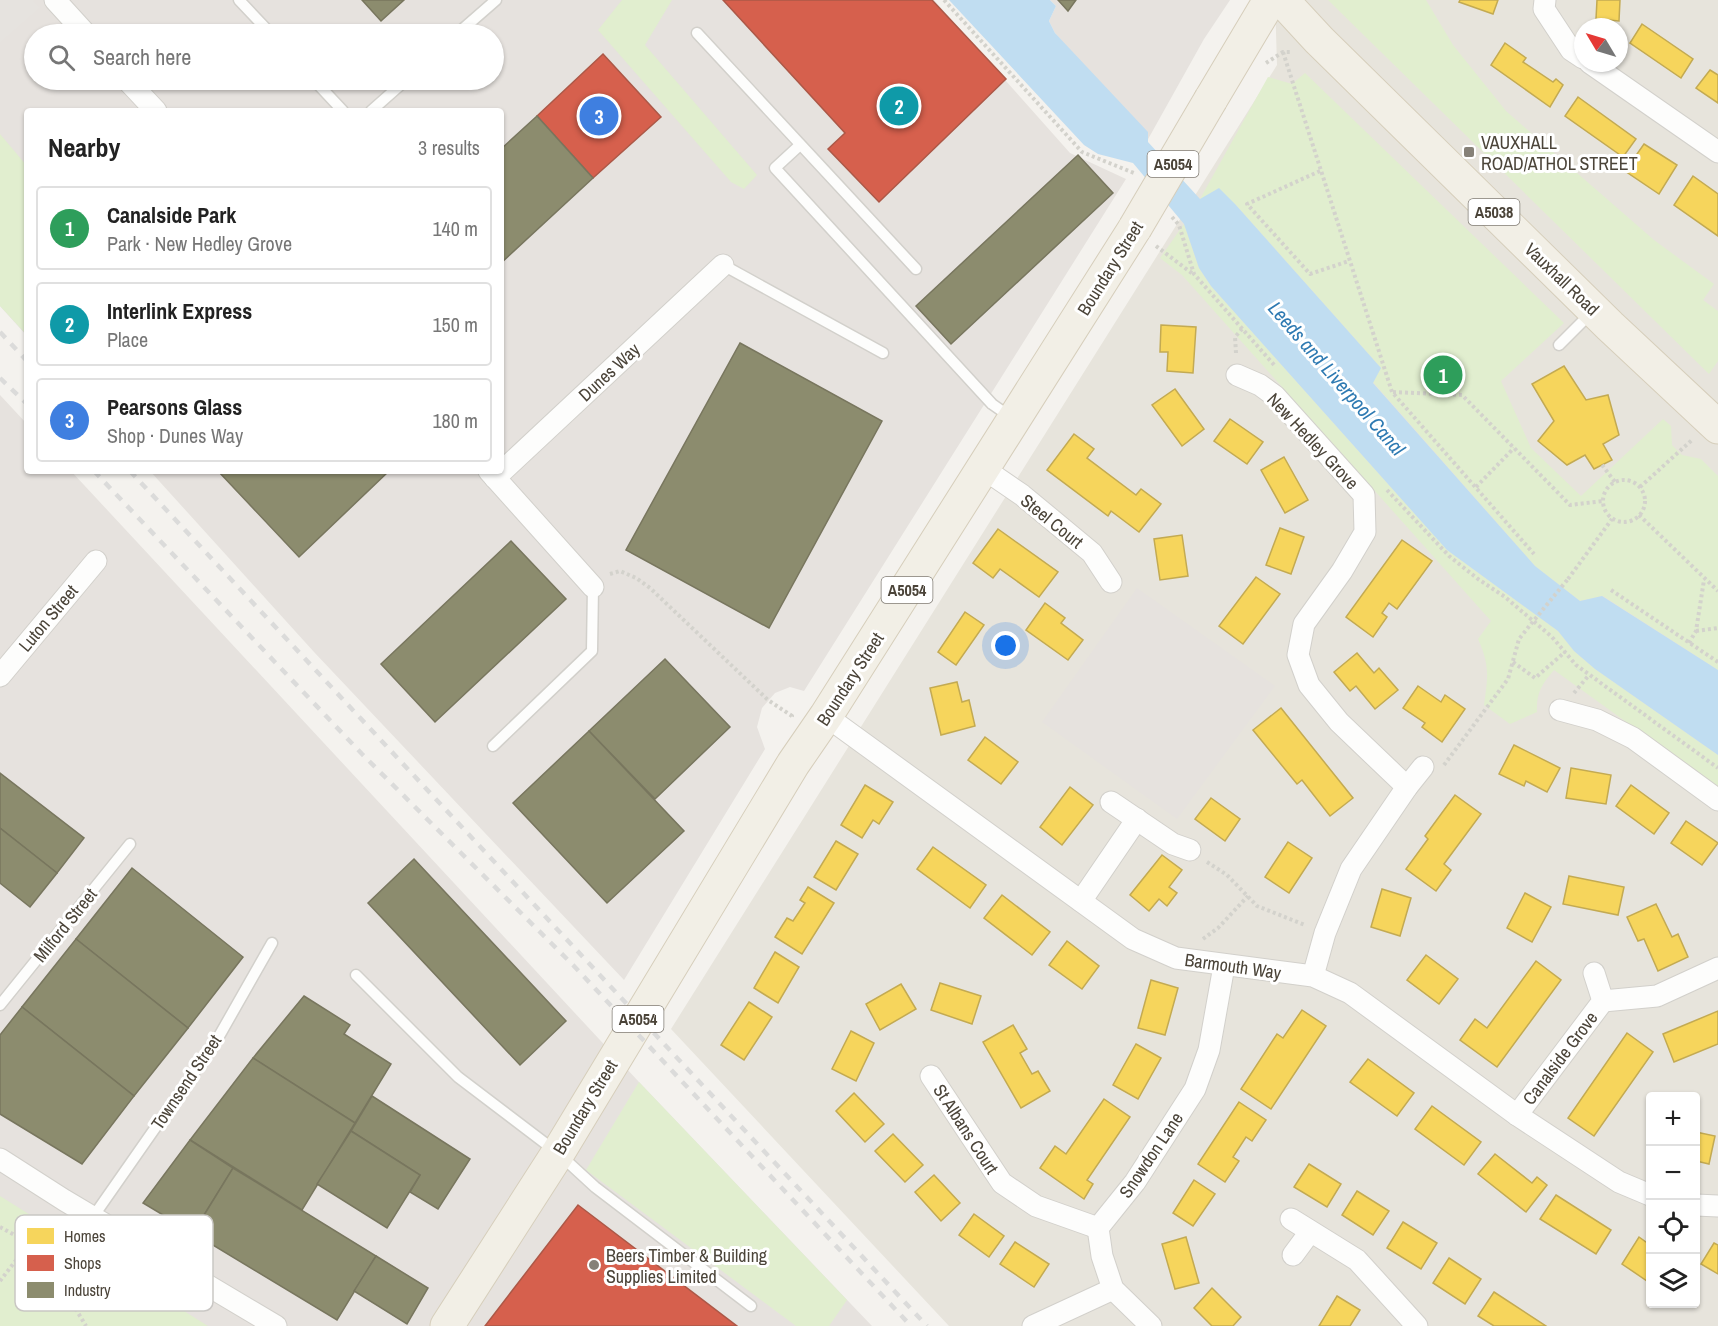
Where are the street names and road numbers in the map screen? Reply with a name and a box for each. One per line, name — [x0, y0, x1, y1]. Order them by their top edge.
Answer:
road number: A5054 — [1148, 151, 1198, 177]
road number: A5038 — [1468, 199, 1520, 225]
street label: Boundary Street — [1071, 216, 1149, 320]
street label: Vauxhall Road — [1519, 237, 1605, 321]
street label: Dunes Way — [573, 337, 646, 407]
street label: New Hedley Grove — [1262, 387, 1364, 495]
street label: Steel Court — [1015, 488, 1089, 554]
road number: A5054 — [882, 577, 932, 603]
street label: Luton Street — [13, 579, 83, 657]
street label: Boundary Street — [810, 627, 890, 731]
street label: Milford Street — [27, 883, 103, 967]
street label: Barmouth Way — [1183, 947, 1283, 985]
road number: A5054 — [612, 1006, 664, 1032]
street label: Canalside Grove — [1517, 1006, 1603, 1110]
street label: Townsend Street — [145, 1029, 227, 1135]
street label: Boundary Street — [547, 1055, 623, 1159]
street label: St Albans Court — [928, 1079, 1004, 1179]
street label: Snowdon Lane — [1113, 1107, 1189, 1203]

